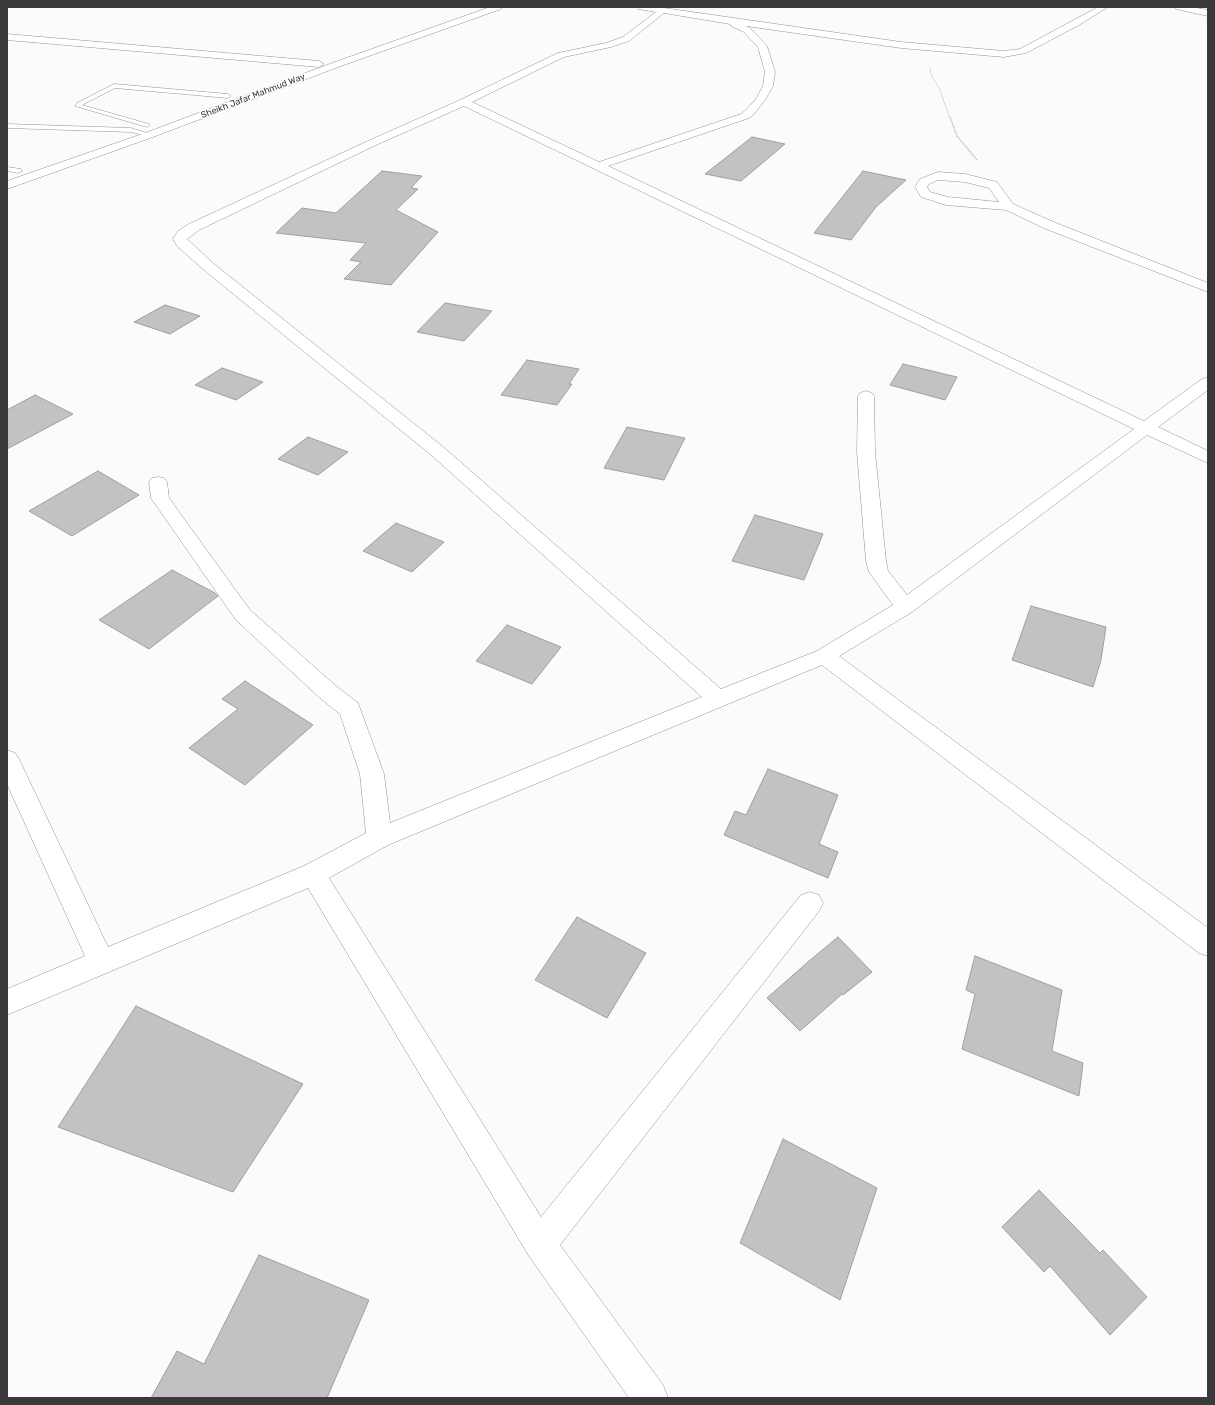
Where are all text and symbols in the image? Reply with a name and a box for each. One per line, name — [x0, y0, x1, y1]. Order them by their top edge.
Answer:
street label: Sheikh Jafar Mahmud Way — [199, 71, 307, 121]

